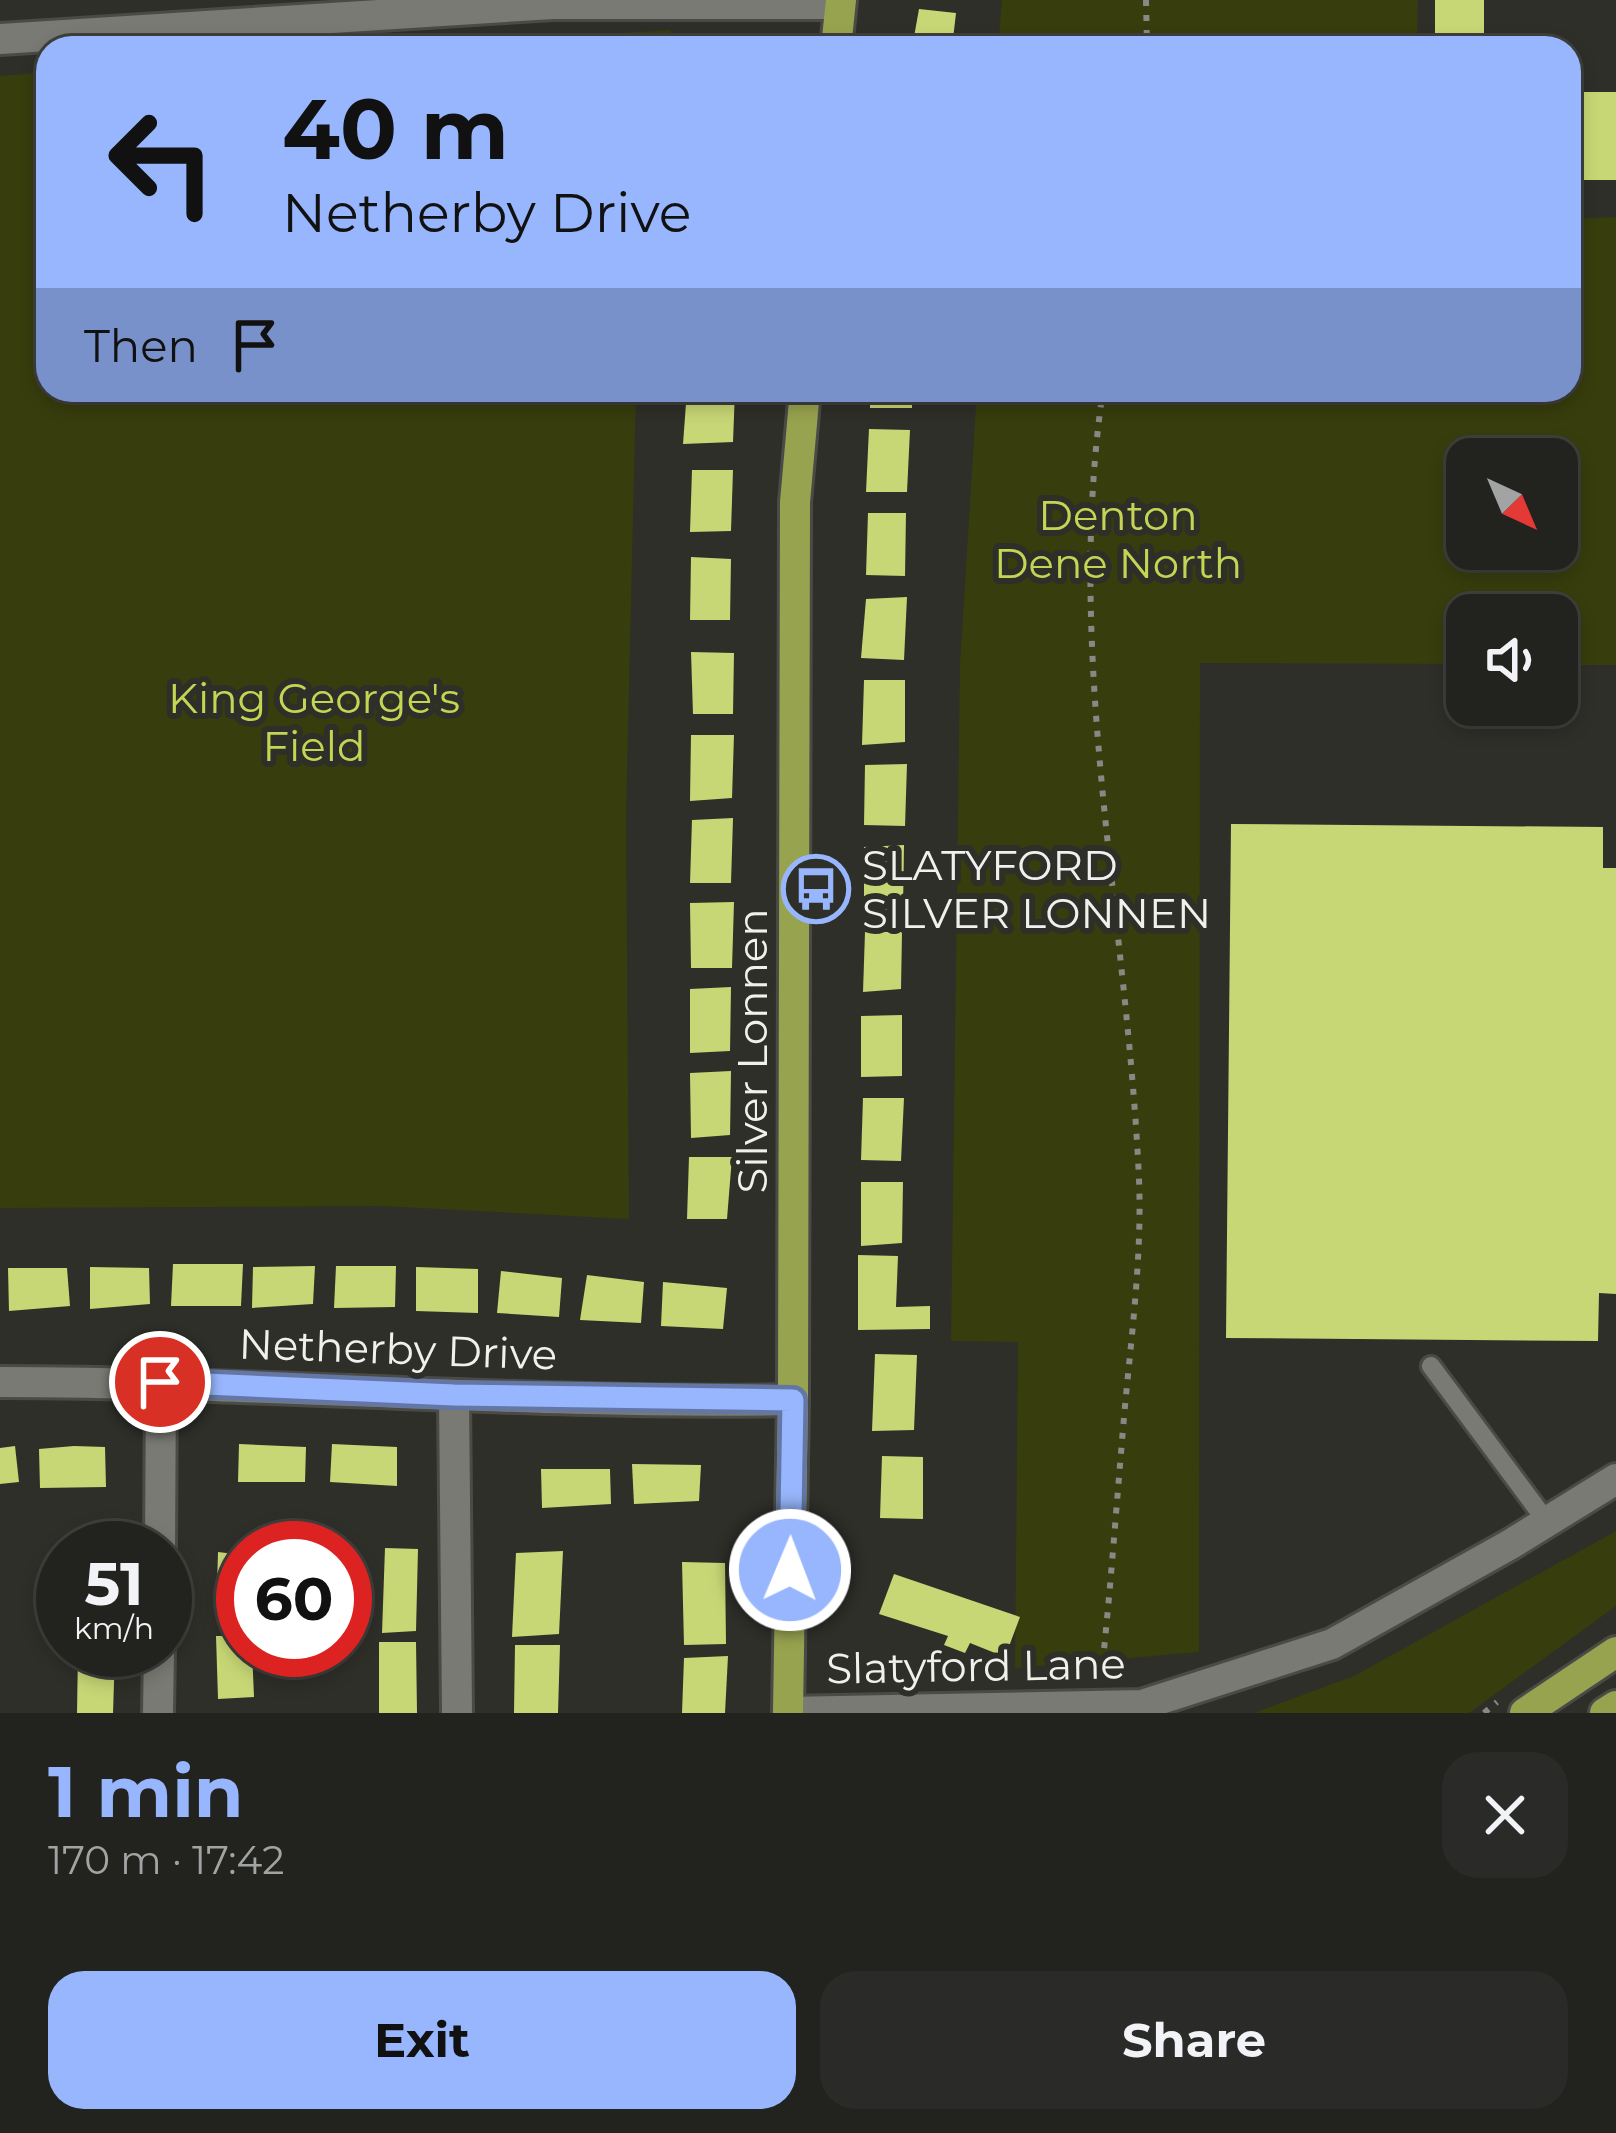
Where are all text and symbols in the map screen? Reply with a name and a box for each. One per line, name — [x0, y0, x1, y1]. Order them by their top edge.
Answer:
text: 40 m — [282, 78, 509, 180]
icon: left — [84, 84, 240, 240]
text: Netherby Drive — [282, 180, 691, 246]
icon: arrive — [222, 312, 288, 378]
text: Then — [84, 318, 198, 373]
north arrow — [1446, 438, 1578, 570]
map controls — [1446, 438, 1578, 726]
park label: Denton Dene North — [994, 489, 1242, 589]
button: sound — [1446, 594, 1578, 726]
park label: King George's Field — [168, 672, 460, 772]
place label: SLATYFORD SILVER LONNEN — [862, 839, 1211, 939]
bus stop icon: SLATYFORD SILVER LONNEN — [781, 854, 851, 924]
street label: Silver Lonnen — [726, 908, 778, 1194]
street label: Netherby Drive — [238, 1317, 558, 1381]
pin — [109, 1331, 211, 1433]
icon: arrive — [127, 1349, 193, 1415]
position arrow — [727, 1507, 853, 1633]
speed limit sign: 60 — [216, 1521, 372, 1677]
text: 51 — [84, 1547, 144, 1620]
text: km/h — [74, 1610, 154, 1647]
street label: Slatyford Lane — [826, 1637, 1126, 1695]
text: 1 min — [48, 1747, 244, 1835]
button: close — [1442, 1752, 1568, 1878]
text: 170 m · 17:42 — [48, 1836, 284, 1884]
button: Exit — [48, 1971, 796, 2109]
button: Share — [820, 1971, 1568, 2109]

